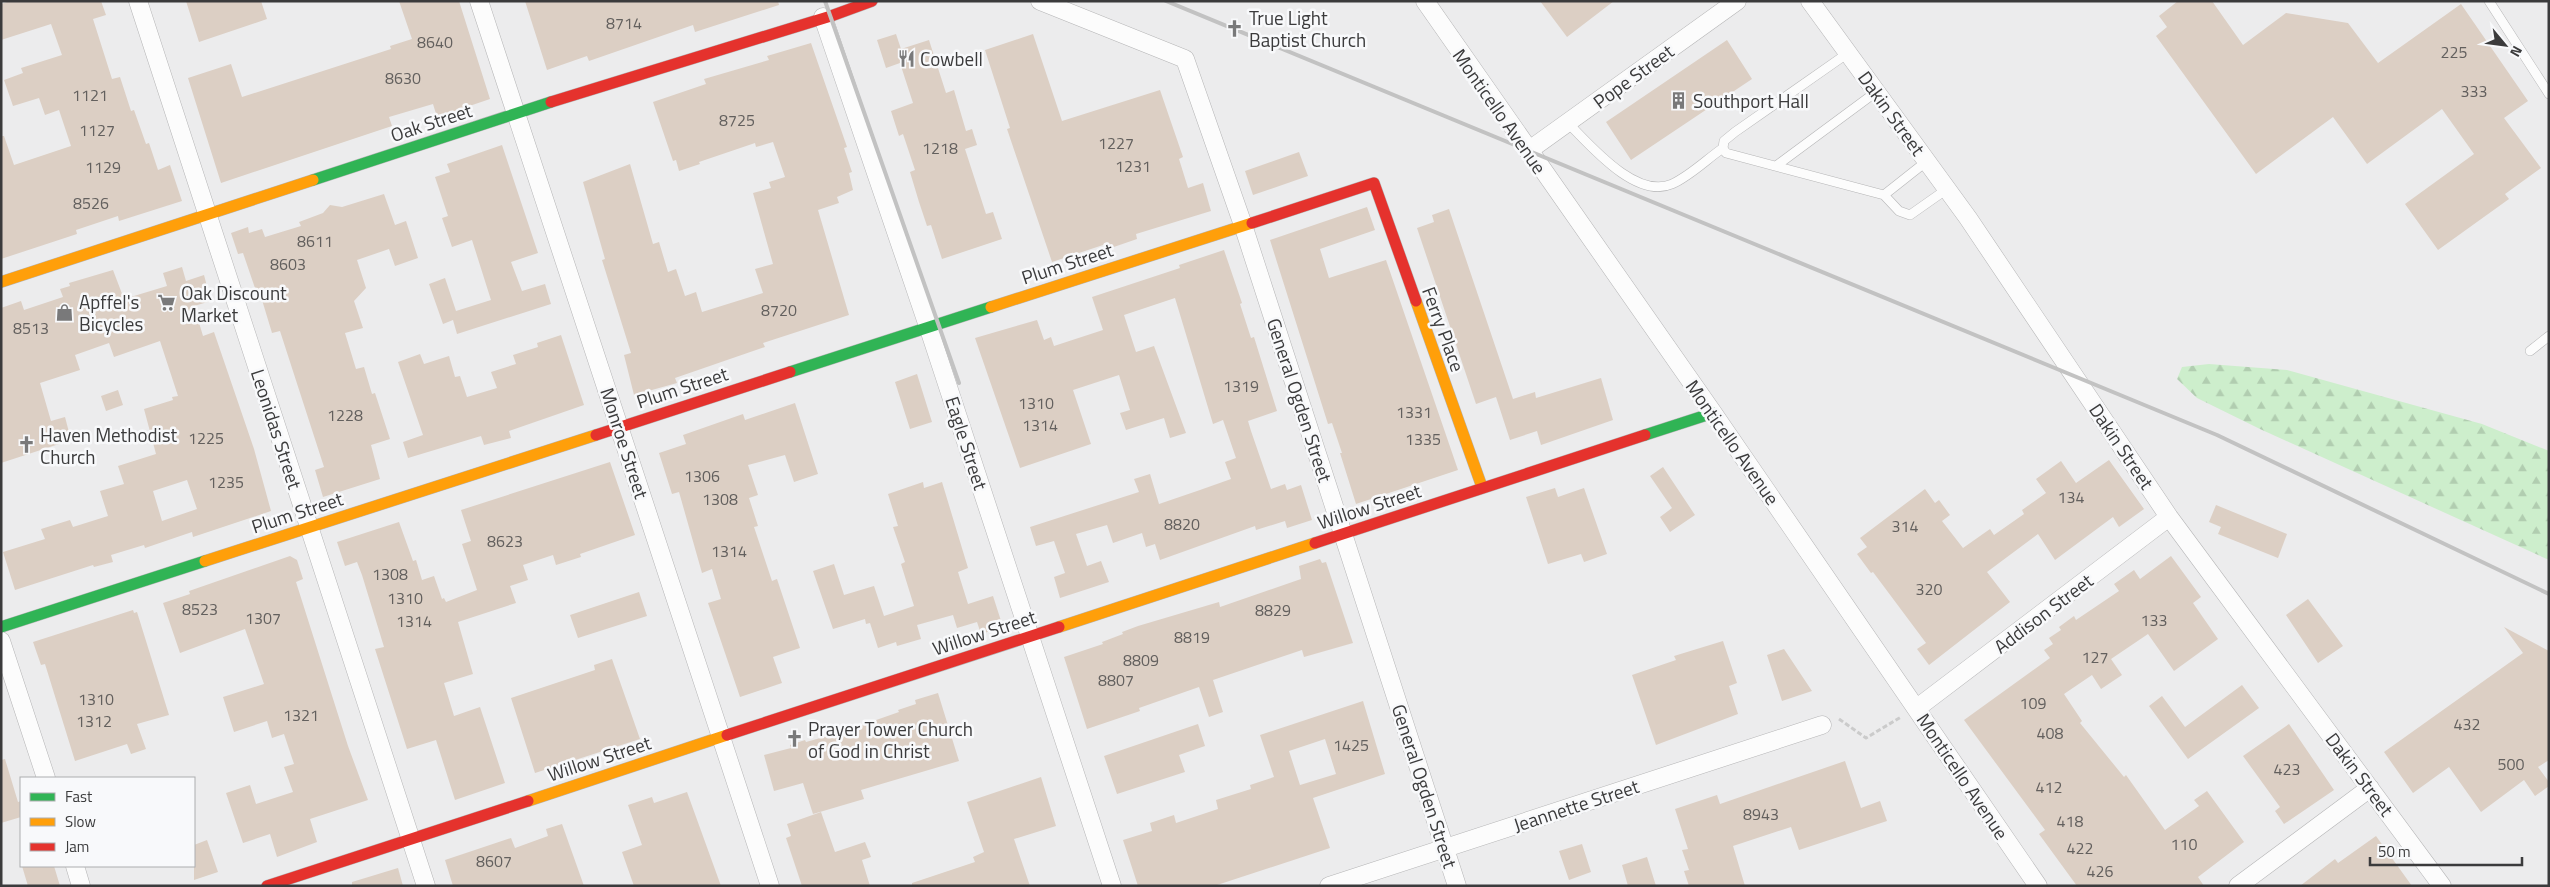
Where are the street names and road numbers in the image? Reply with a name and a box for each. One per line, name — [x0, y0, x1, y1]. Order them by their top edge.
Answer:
street label: Pope Street — [1586, 36, 1680, 115]
street label: Monticello Avenue — [1446, 42, 1554, 180]
street label: Dakin Street — [1851, 65, 1933, 162]
street label: Oak Street — [386, 95, 476, 149]
street label: Plum Street — [1017, 234, 1117, 291]
street label: Ferry Place — [1415, 282, 1473, 376]
street label: General Ogden Street — [1260, 314, 1340, 486]
street label: Plum Street — [632, 358, 732, 415]
street label: Leonidas Street — [244, 365, 310, 493]
street label: Monticello Avenue — [1679, 373, 1787, 511]
street label: Monroe Street — [593, 384, 657, 503]
street label: Eagle Street — [938, 392, 996, 494]
street label: Dakin Street — [2082, 397, 2162, 495]
street label: Willow Street — [1313, 476, 1425, 536]
street label: Plum Street — [247, 483, 347, 540]
street label: Addison Street — [1987, 566, 2099, 660]
street label: Willow Street — [928, 602, 1040, 662]
street label: General Ogden Street — [1385, 700, 1465, 872]
street label: Monticello Avenue — [1910, 707, 2016, 845]
street label: Dakin Street — [2319, 726, 2401, 822]
street label: Willow Street — [543, 728, 655, 788]
street label: Jeannette Street — [1509, 771, 1643, 839]

